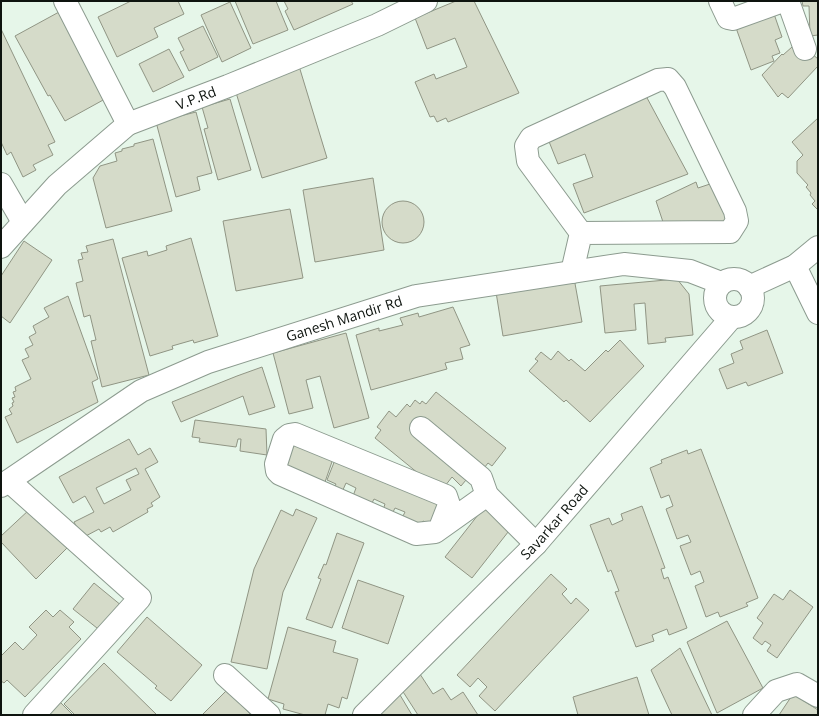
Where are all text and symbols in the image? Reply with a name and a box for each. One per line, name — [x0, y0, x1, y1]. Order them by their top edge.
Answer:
street label: V.P.Rd — [173, 81, 219, 114]
street label: Ganesh Mandir Rd — [283, 291, 405, 346]
street label: Savarkar Road — [516, 480, 592, 563]

